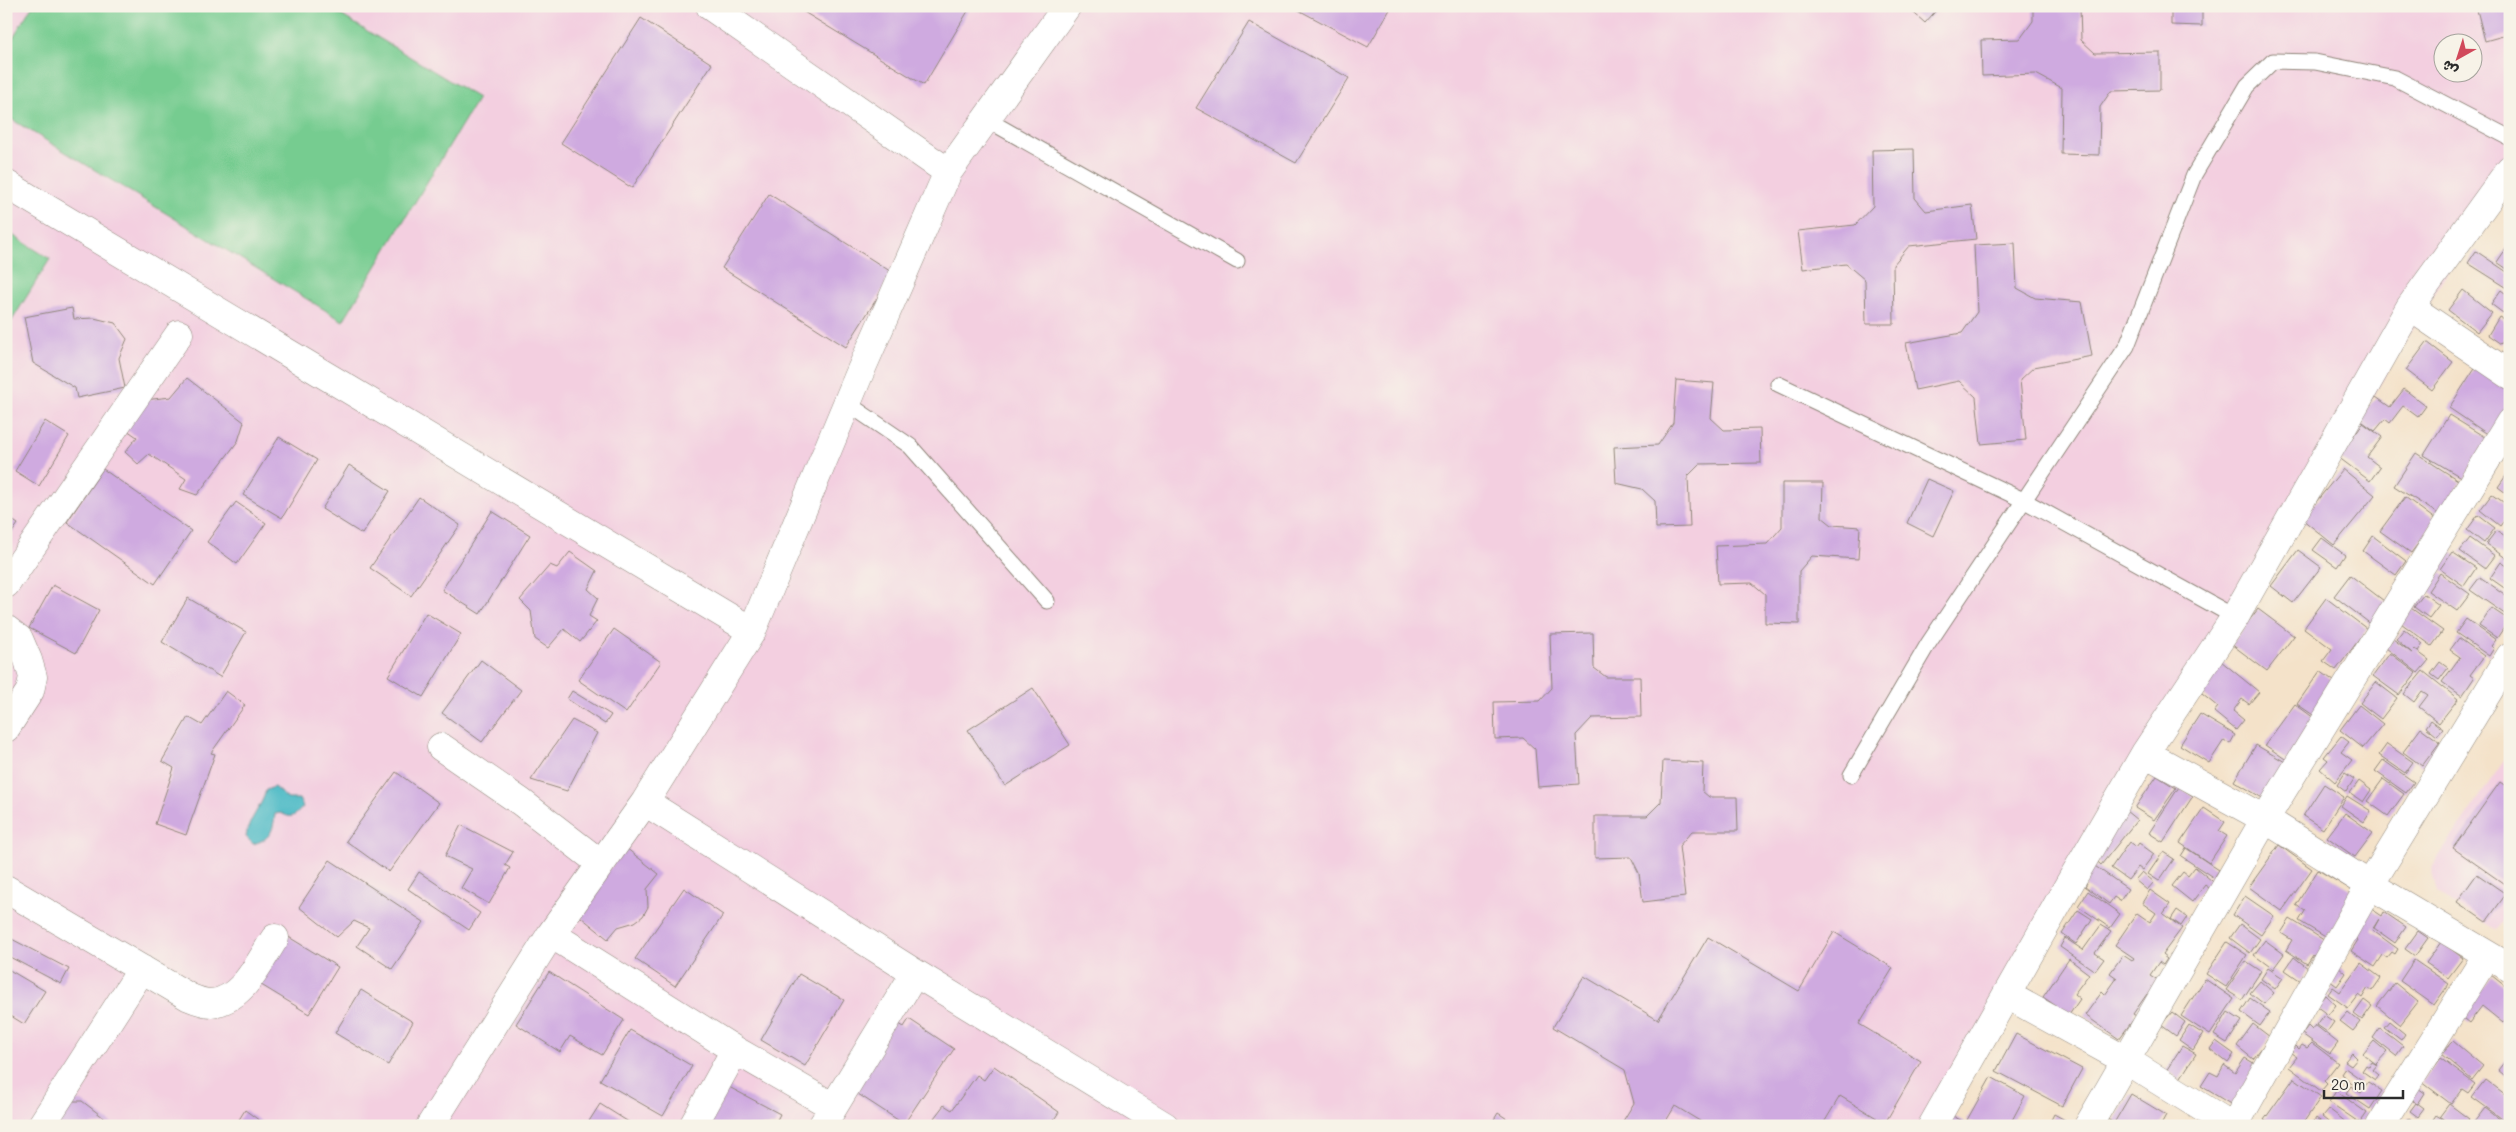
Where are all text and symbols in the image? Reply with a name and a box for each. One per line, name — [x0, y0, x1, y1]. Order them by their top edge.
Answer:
north arrow — [2434, 32, 2484, 82]
text: ش — [2438, 56, 2461, 81]
scale bar — [2324, 1067, 2402, 1099]
text: 20 m — [2331, 1074, 2365, 1094]

